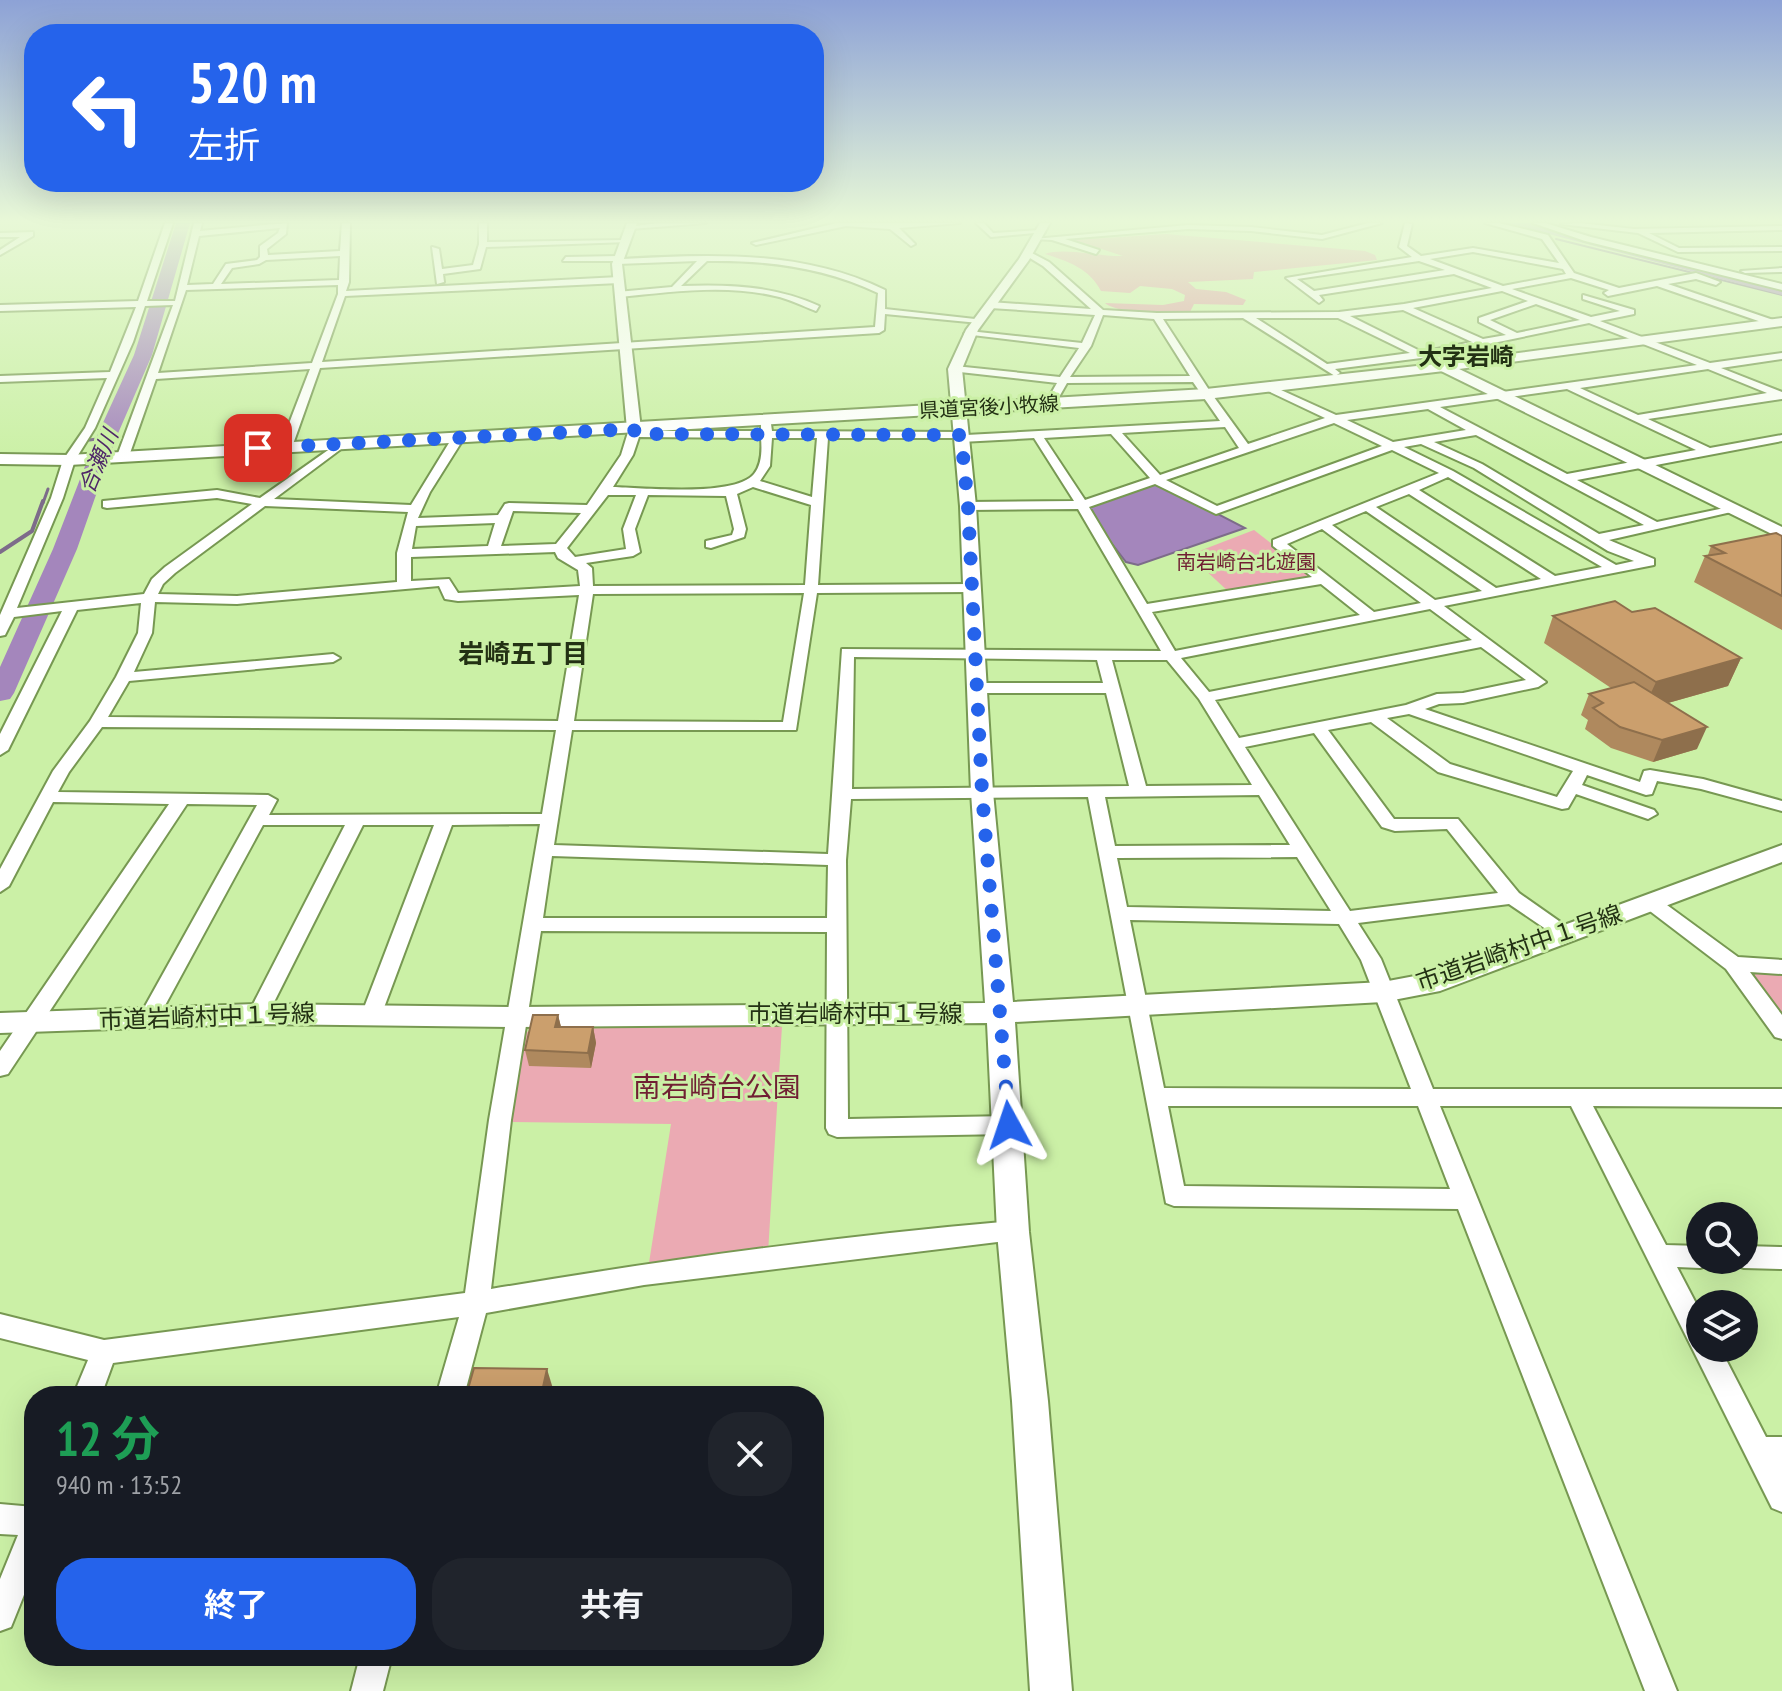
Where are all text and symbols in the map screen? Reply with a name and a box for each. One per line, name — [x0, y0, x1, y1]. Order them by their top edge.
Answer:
text: 520 m — [188, 46, 317, 118]
icon: left — [56, 56, 160, 160]
text: 左折 — [188, 121, 260, 168]
district label: 大字岩崎 — [1418, 341, 1514, 372]
street label: 県道宮後小牧線 — [918, 390, 1060, 424]
pin — [224, 414, 292, 482]
water label: 合瀬川 — [72, 423, 125, 497]
icon: arrive — [236, 426, 280, 470]
park label: 南岩崎台北遊園 — [1176, 549, 1316, 575]
district label: 岩崎五丁目 — [458, 637, 588, 670]
street label: 市道岩崎村中１号線 — [1412, 898, 1626, 997]
street label: 市道岩崎村中１号線 — [99, 997, 315, 1036]
street label: 市道岩崎村中１号線 — [747, 998, 963, 1029]
park label: 南岩崎台公園 — [633, 1068, 801, 1105]
position arrow — [967, 1083, 1051, 1167]
map controls — [1686, 1202, 1758, 1362]
button: search — [1686, 1202, 1758, 1274]
button: layers — [1686, 1290, 1758, 1362]
text: 12 分 — [56, 1407, 160, 1469]
button: close — [708, 1412, 792, 1496]
text: 940 m · 13:52 — [56, 1468, 182, 1501]
button: 終了 — [56, 1558, 416, 1650]
button: 共有 — [432, 1558, 792, 1650]

